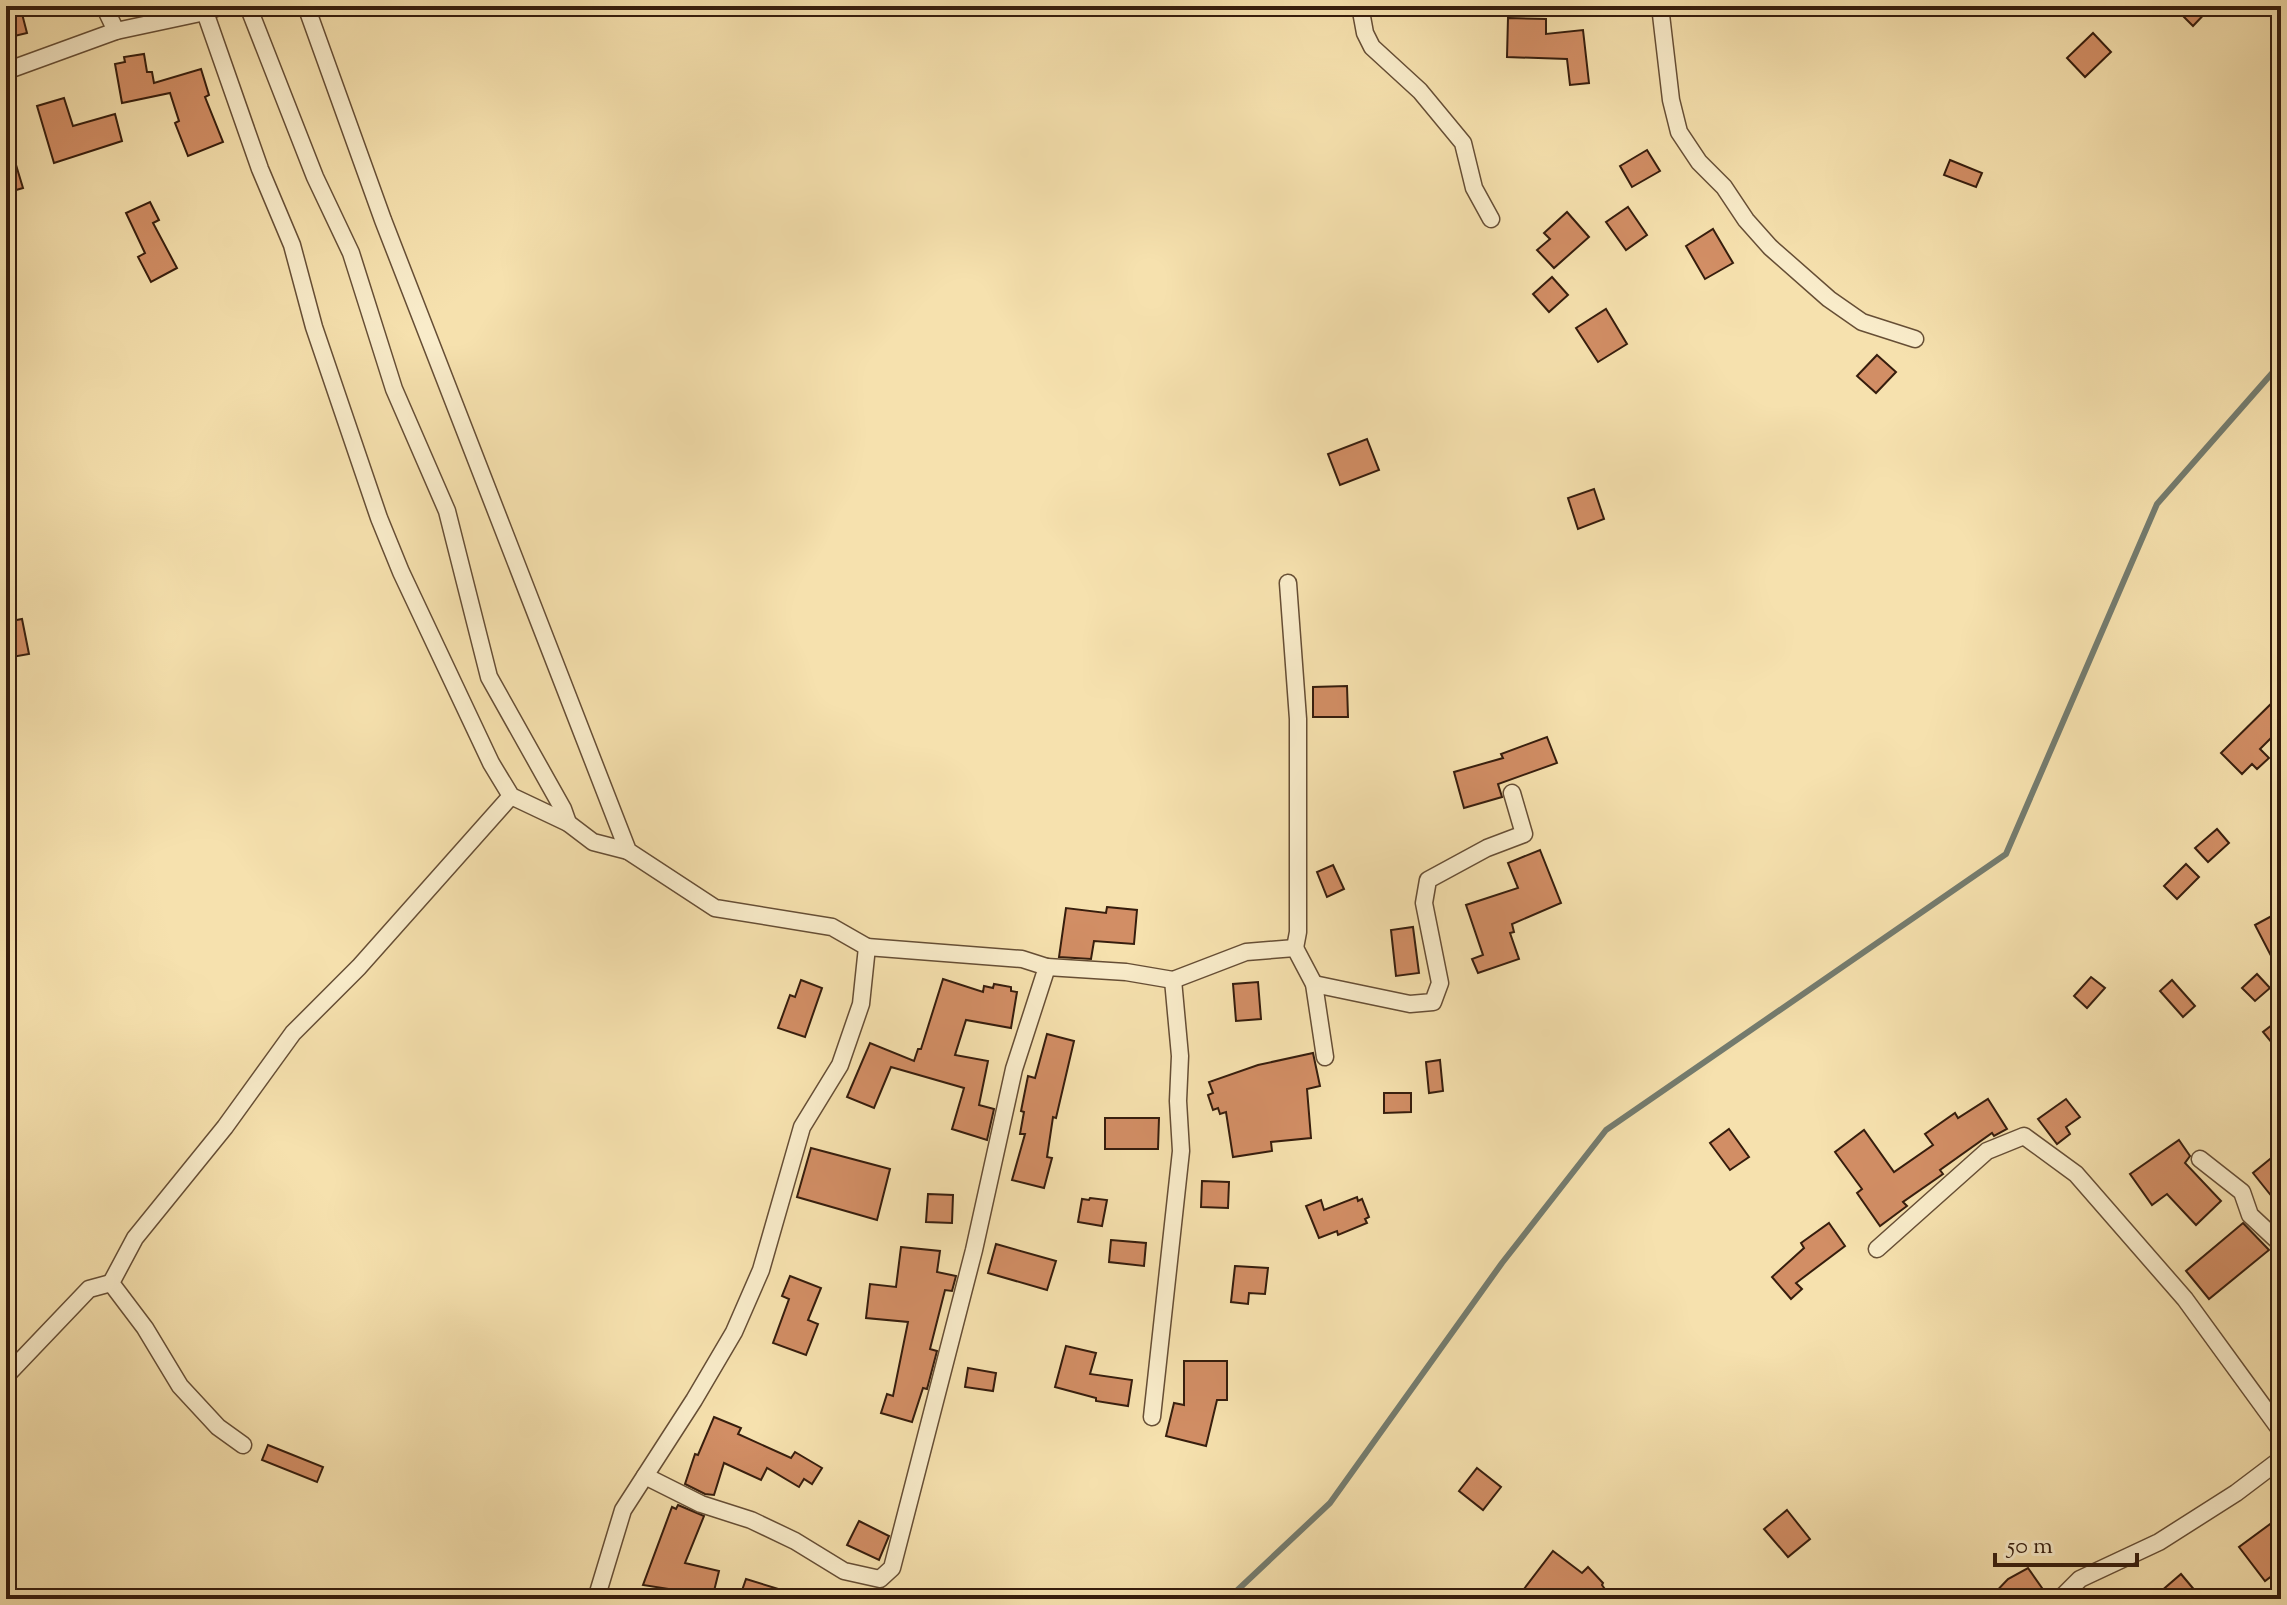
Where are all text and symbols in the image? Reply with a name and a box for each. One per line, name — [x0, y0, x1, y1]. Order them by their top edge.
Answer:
scale bar — [1995, 1517, 2137, 1567]
text: 50 m — [2005, 1530, 2053, 1564]

